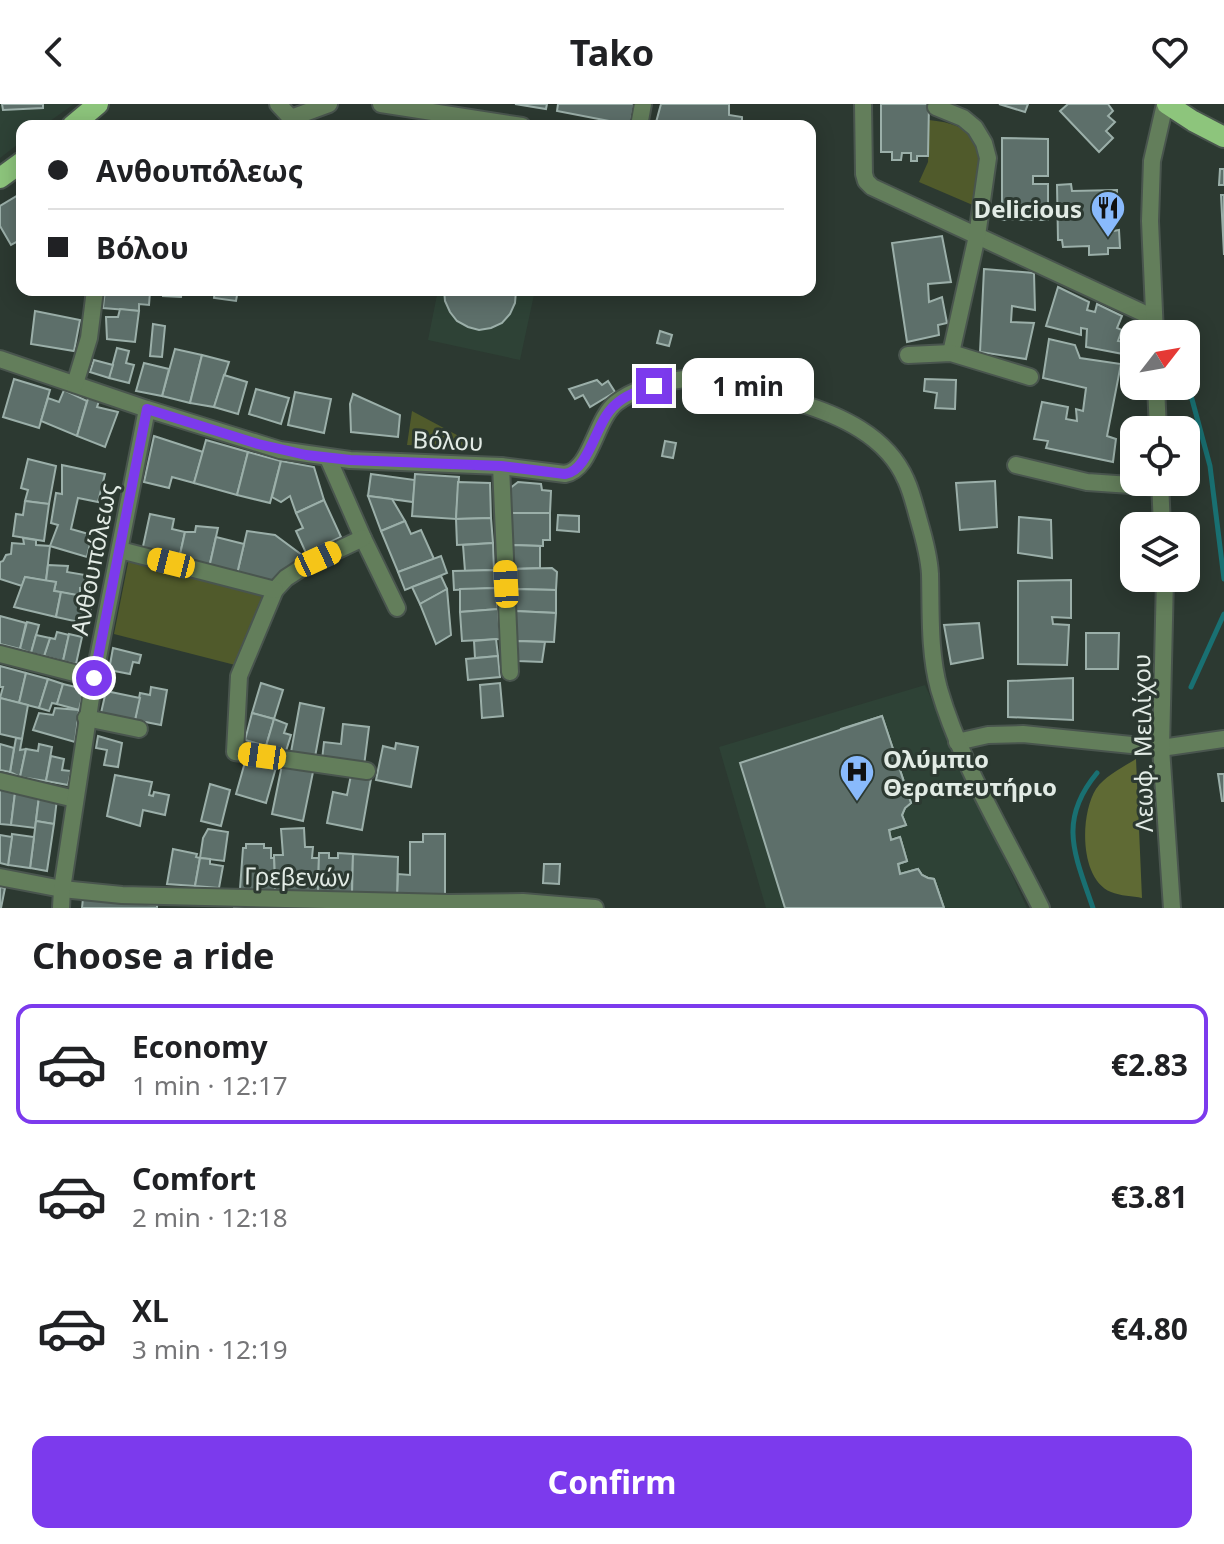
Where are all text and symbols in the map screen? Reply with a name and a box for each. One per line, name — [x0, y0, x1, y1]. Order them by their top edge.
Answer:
text: Tako — [570, 28, 654, 77]
icon: back — [32, 30, 76, 74]
icon: heart — [1148, 30, 1192, 74]
text: Ανθουπόλεως — [96, 150, 303, 191]
restaurant icon: Delicious — [1089, 189, 1127, 239]
place label: Delicious — [974, 192, 1082, 225]
text: Βόλου — [96, 227, 189, 268]
north arrow — [1120, 320, 1200, 400]
map controls — [1120, 320, 1200, 592]
callout: 1 min — [682, 358, 814, 414]
route end — [636, 368, 672, 404]
text: 1 min — [712, 368, 784, 404]
button: locate — [1120, 416, 1200, 496]
street label: Βόλου — [412, 422, 484, 458]
street label: Ανθουπόλεως — [62, 480, 124, 638]
button: layers — [1120, 512, 1200, 592]
car — [291, 538, 345, 580]
car — [145, 546, 197, 580]
car — [493, 559, 519, 609]
street label: Λεωφ. Μειλίχου — [1124, 654, 1160, 832]
route start — [76, 660, 112, 696]
car — [237, 741, 287, 771]
place label: Ολύμπιο Θεραπευτήριο — [883, 742, 1057, 803]
hospital icon: Ολύμπιο Θεραπευτήριο — [838, 753, 876, 803]
street label: Γρεβενών — [244, 859, 350, 893]
text: Choose a ride — [32, 931, 274, 980]
text: Economy — [132, 1026, 268, 1067]
icon: car — [36, 1028, 108, 1100]
text: €2.83 — [1111, 1044, 1188, 1085]
text: 1 min · 12:17 — [132, 1067, 288, 1103]
text: Comfort — [132, 1158, 256, 1199]
icon: car — [36, 1160, 108, 1232]
text: €3.81 — [1111, 1176, 1188, 1217]
text: 2 min · 12:18 — [132, 1199, 288, 1235]
text: XL — [132, 1290, 169, 1331]
icon: car — [36, 1292, 108, 1364]
text: €4.80 — [1111, 1308, 1188, 1349]
text: 3 min · 12:19 — [132, 1331, 288, 1367]
button: Confirm — [32, 1436, 1192, 1528]

